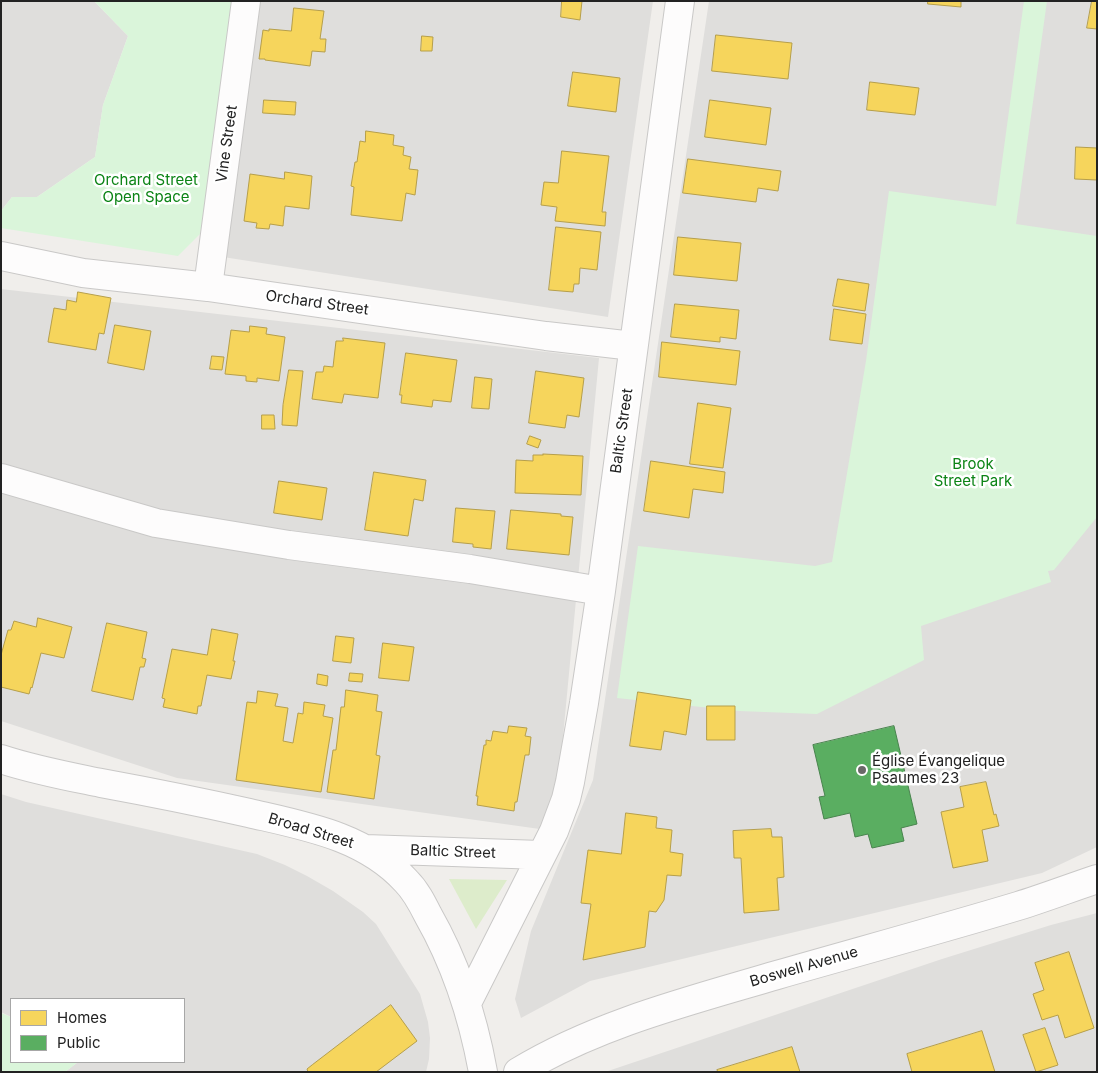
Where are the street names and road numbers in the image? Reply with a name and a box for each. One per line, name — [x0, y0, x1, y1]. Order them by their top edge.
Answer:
street label: Vine Street — [213, 104, 241, 184]
street label: Orchard Street — [264, 287, 370, 319]
street label: Baltic Street — [607, 387, 637, 475]
street label: Broad Street — [266, 809, 356, 853]
street label: Baltic Street — [410, 842, 496, 862]
street label: Boswell Avenue — [748, 943, 860, 991]

